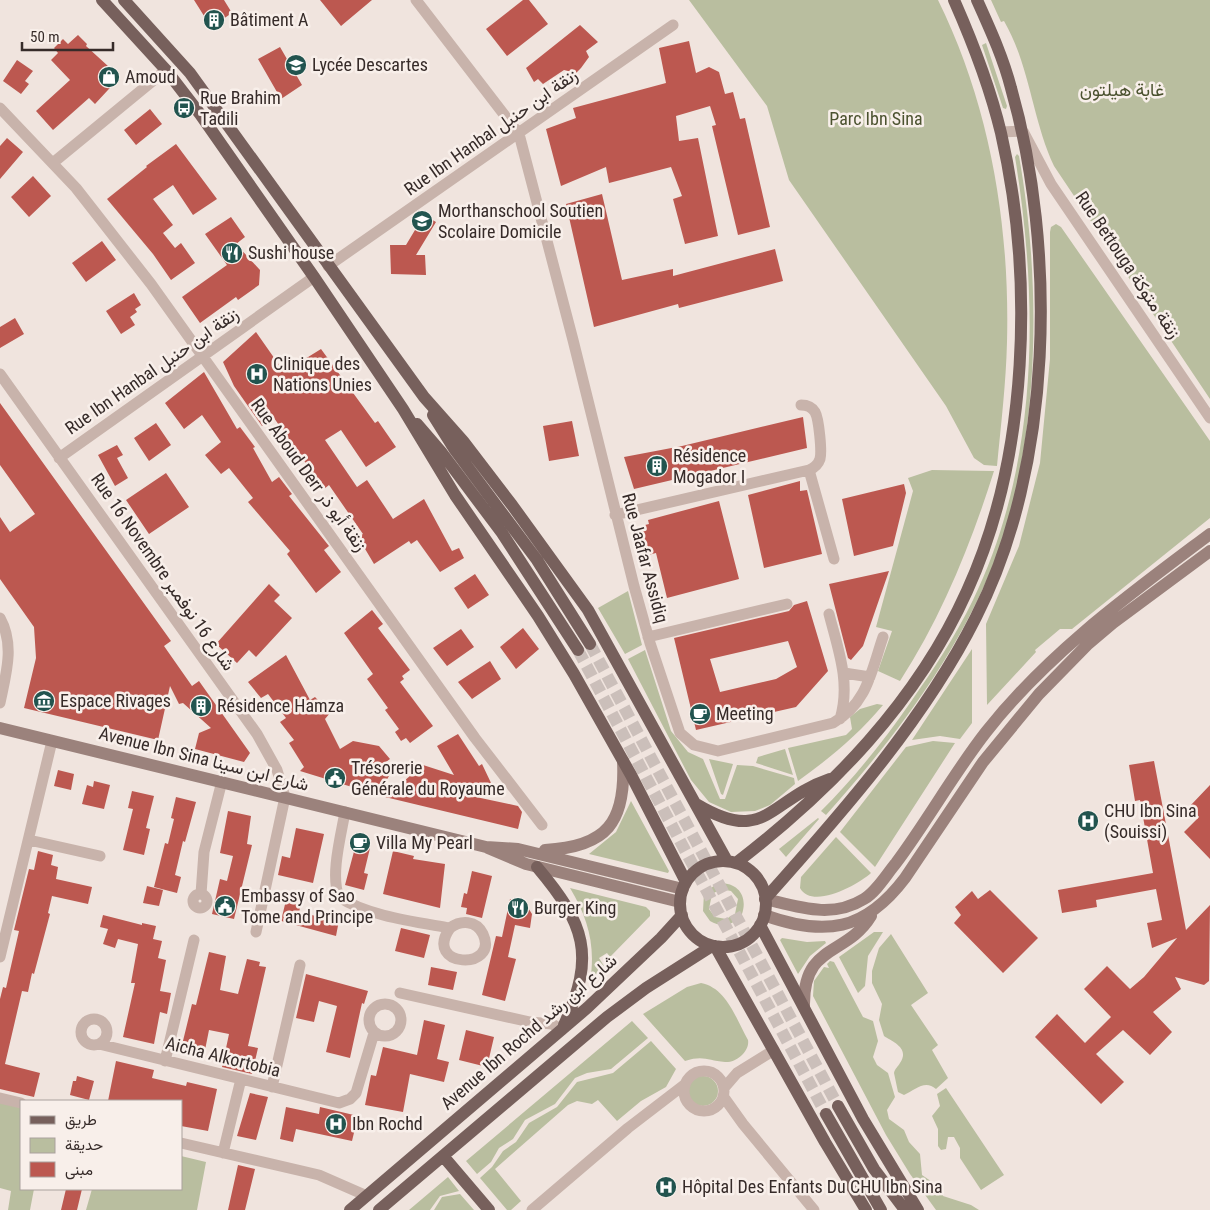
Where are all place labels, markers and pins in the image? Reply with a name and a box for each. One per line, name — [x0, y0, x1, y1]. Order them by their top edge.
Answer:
building icon: Bâtiment A — [202, 8, 226, 32]
place label: Bâtiment A — [230, 9, 309, 30]
school or university icon: Lycée Descartes — [284, 53, 308, 77]
place label: Lycée Descartes — [312, 54, 428, 75]
shop icon: Amoud — [97, 65, 121, 89]
place label: Amoud — [125, 66, 176, 87]
place label: Rue Brahim Tadili — [200, 87, 281, 129]
bus stop icon: Rue Brahim Tadili — [172, 96, 196, 120]
place label: Morthanschool Soutien Scolaire Domicile — [438, 200, 603, 242]
school or university icon: Morthanschool Soutien Scolaire Domicile — [410, 209, 434, 233]
restaurant icon: Sushi house — [220, 241, 244, 265]
place label: Sushi house — [248, 242, 334, 263]
place label: Clinique des Nations Unies — [273, 353, 372, 395]
hospital icon: Clinique des Nations Unies — [245, 362, 269, 386]
place label: Résidence Mogador I — [673, 445, 746, 487]
building icon: Résidence Mogador I — [645, 454, 669, 478]
museum icon: Espace Rivages — [32, 689, 56, 713]
place label: Espace Rivages — [60, 690, 171, 711]
building icon: Résidence Hamza — [189, 694, 213, 718]
place label: Résidence Hamza — [217, 695, 344, 716]
cafe icon: Meeting — [688, 702, 712, 726]
place label: Meeting — [716, 703, 774, 724]
place label: Trésorerie Générale du Royaume — [351, 757, 505, 799]
public building icon: Trésorerie Générale du Royaume — [323, 766, 347, 790]
place label: CHU Ibn Sina (Souissi) — [1104, 800, 1197, 843]
hospital icon: CHU Ibn Sina (Souissi) — [1076, 809, 1100, 833]
cafe icon: Villa My Pearl — [348, 831, 372, 855]
place label: Villa My Pearl — [376, 832, 473, 853]
place label: Embassy of Sao Tome and Principe — [241, 885, 373, 927]
public building icon: Embassy of Sao Tome and Principe — [213, 894, 237, 918]
restaurant icon: Burger King — [506, 896, 530, 920]
place label: Burger King — [534, 897, 616, 918]
hospital icon: Ibn Rochd — [324, 1112, 348, 1136]
place label: Ibn Rochd — [352, 1113, 423, 1134]
hospital icon: Hôpital Des Enfants Du CHU Ibn Sina — [654, 1175, 678, 1199]
place label: Hôpital Des Enfants Du CHU Ibn Sina — [682, 1176, 943, 1197]

